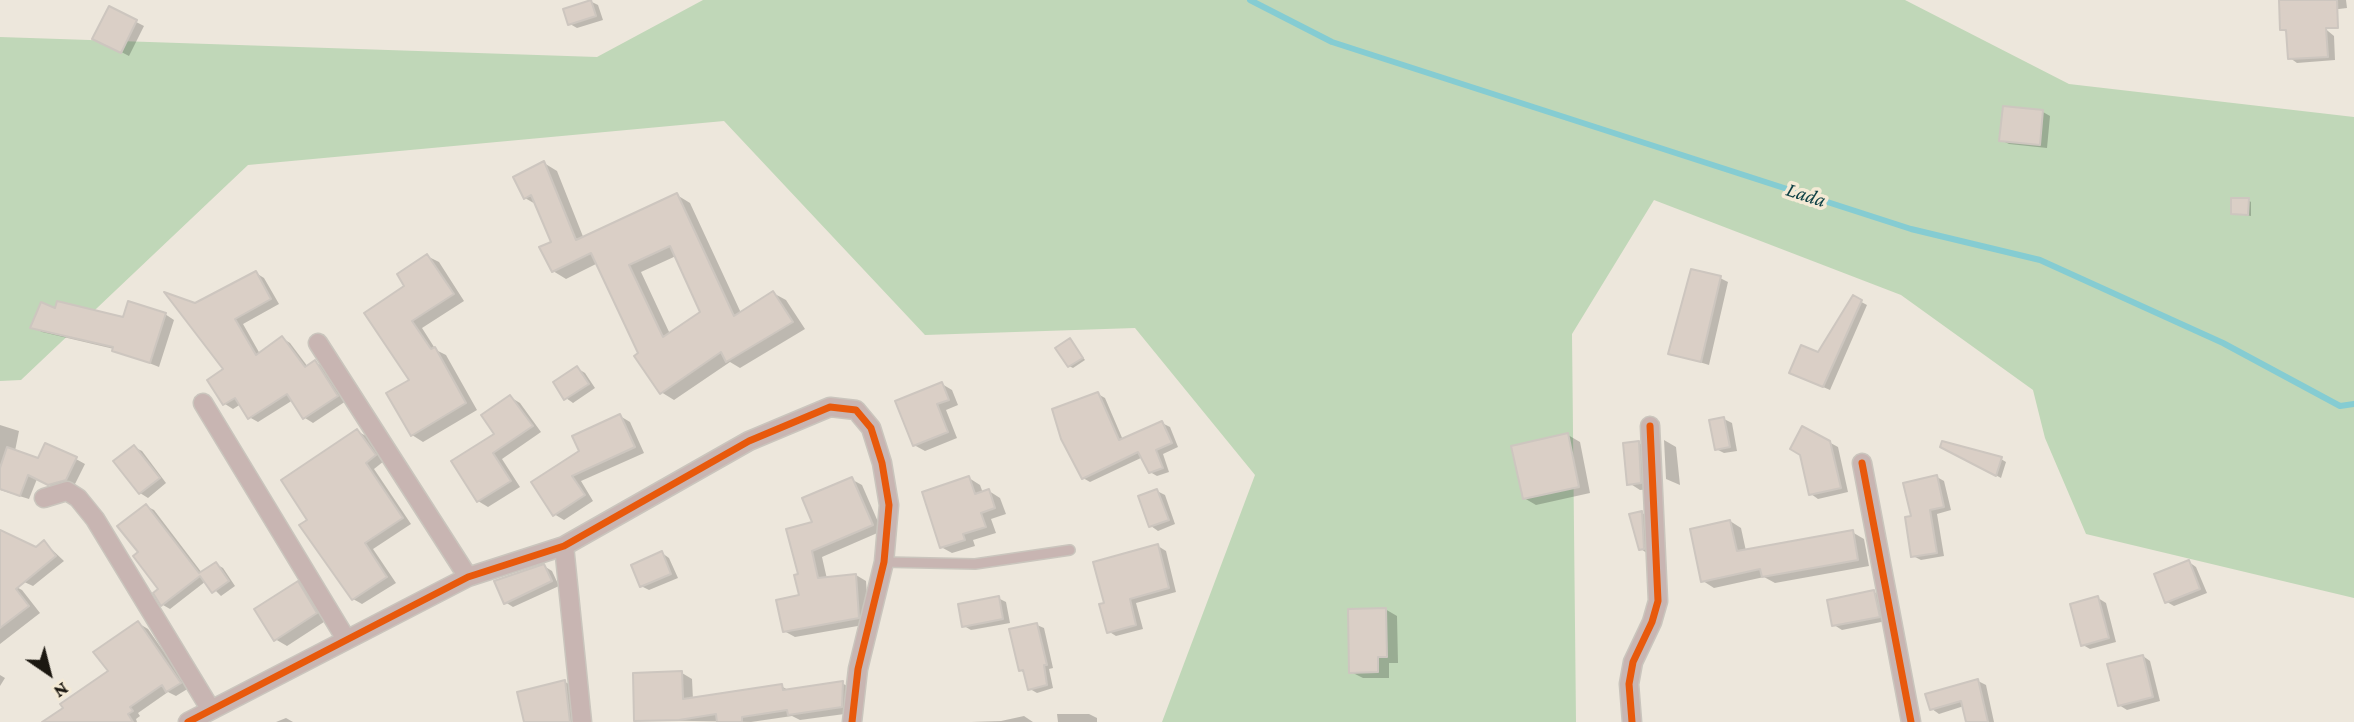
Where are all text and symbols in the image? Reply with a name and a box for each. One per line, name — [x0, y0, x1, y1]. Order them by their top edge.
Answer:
water label: Lada — [1783, 177, 1829, 213]
north arrow — [14, 638, 84, 708]
text: N — [50, 678, 73, 703]

